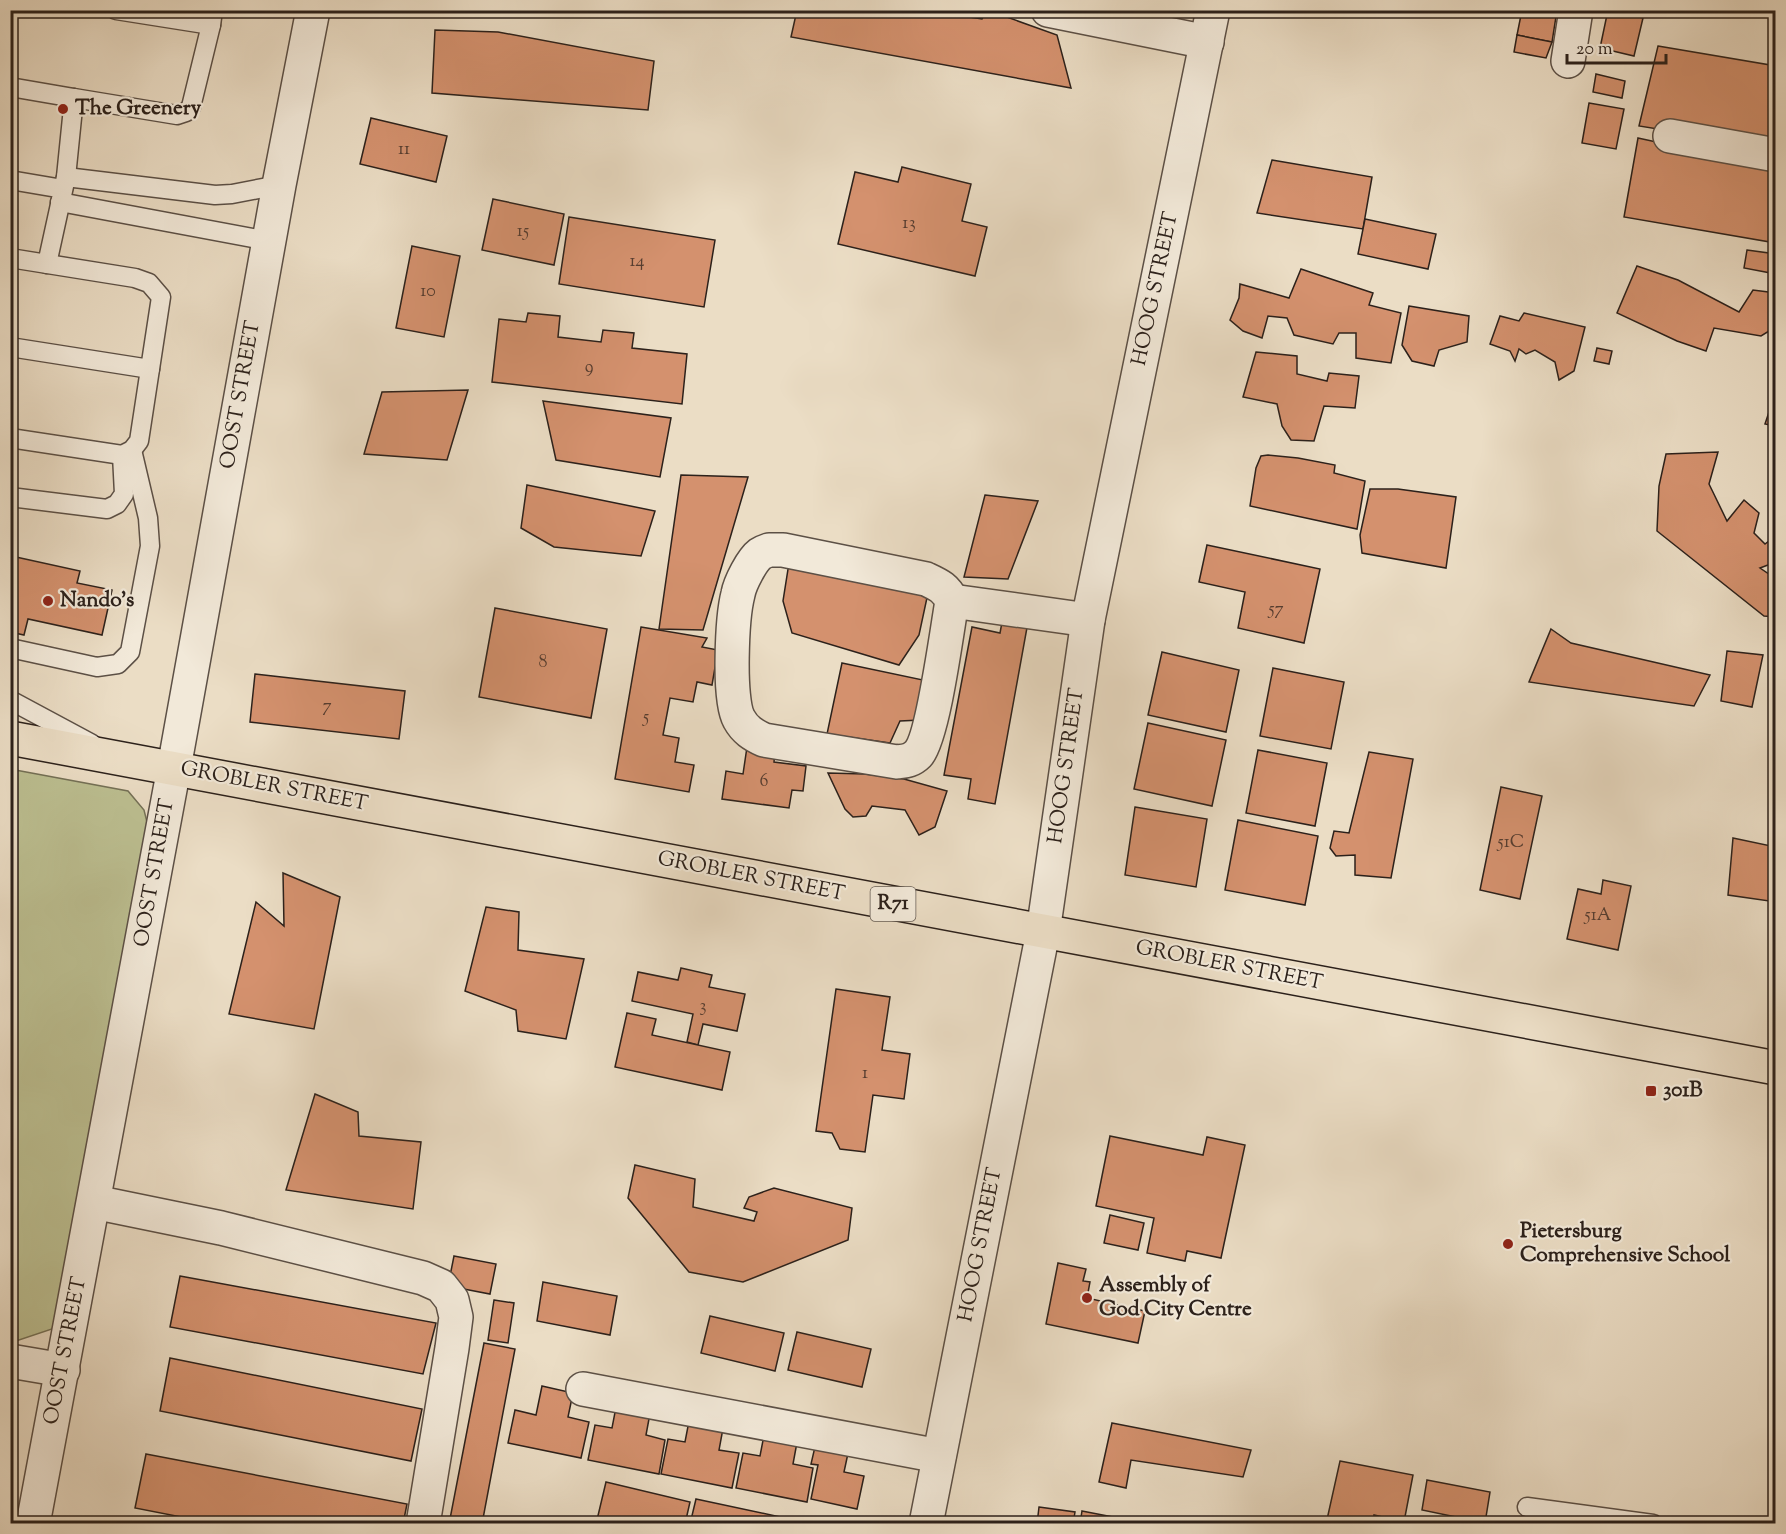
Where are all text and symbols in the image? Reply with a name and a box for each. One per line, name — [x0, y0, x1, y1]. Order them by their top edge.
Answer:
scale bar — [1567, 27, 1666, 65]
text: 20 m — [1576, 37, 1613, 63]
place label: The Greenery — [75, 94, 202, 124]
marker: The Greenery — [56, 102, 70, 116]
house number: 11 — [398, 137, 410, 163]
street label: HOOG STREET — [1125, 209, 1187, 369]
house number: 13 — [902, 211, 916, 237]
house number: 15 — [517, 219, 529, 245]
house number: 14 — [629, 249, 645, 275]
house number: 10 — [420, 279, 436, 305]
street label: OOST STREET — [213, 318, 269, 472]
house number: 9 — [585, 355, 594, 381]
place label: Nando's — [60, 586, 134, 616]
marker: Nando's — [41, 594, 55, 608]
house number: 57 — [1267, 597, 1284, 623]
house number: 8 — [539, 650, 548, 676]
street label: HOOG STREET — [1041, 686, 1093, 846]
house number: 7 — [322, 694, 332, 720]
house number: 5 — [642, 705, 649, 731]
street label: GROBLER STREET — [178, 754, 370, 820]
house number: 6 — [760, 769, 769, 795]
street label: OOST STREET — [127, 796, 183, 950]
house number: 51C — [1497, 830, 1524, 856]
street label: GROBLER STREET — [655, 844, 847, 910]
road number: R71 — [870, 887, 916, 921]
house number: 51A — [1584, 903, 1612, 929]
street label: GROBLER STREET — [1133, 933, 1325, 999]
house number: 3 — [699, 994, 707, 1020]
house number: 1 — [862, 1061, 868, 1087]
place label: 301B — [1663, 1076, 1703, 1106]
marker: 301B — [1644, 1084, 1658, 1098]
street label: HOOG STREET — [951, 1165, 1011, 1325]
place label: Pietersburg Comprehensive School — [1520, 1217, 1730, 1271]
marker: Pietersburg Comprehensive School — [1501, 1237, 1515, 1251]
place label: Assembly of God City Centre — [1099, 1271, 1252, 1325]
street label: OOST STREET — [37, 1274, 95, 1428]
marker: Assembly of God City Centre — [1080, 1291, 1094, 1305]

